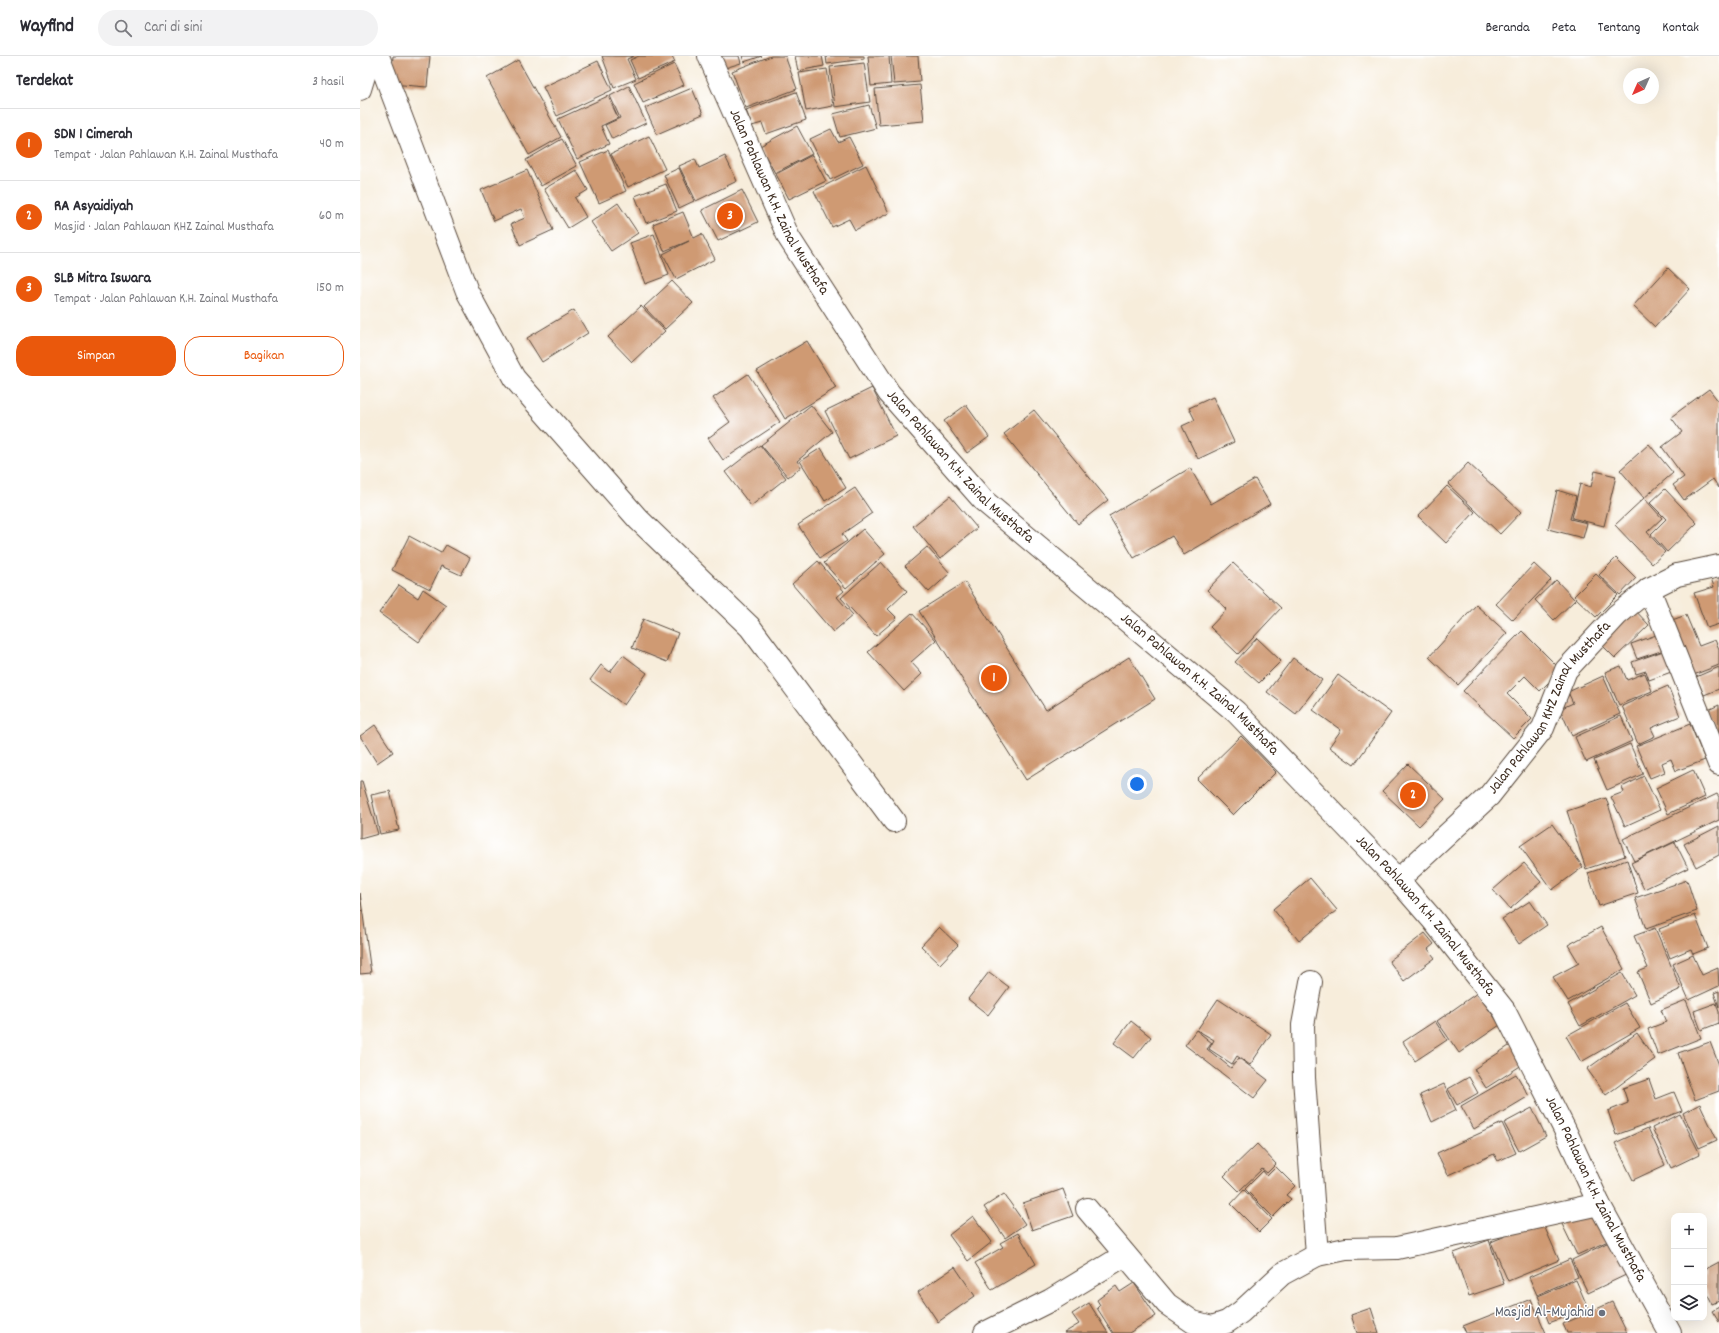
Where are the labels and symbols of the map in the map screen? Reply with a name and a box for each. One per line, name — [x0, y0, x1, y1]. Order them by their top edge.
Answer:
north arrow — [1623, 68, 1659, 104]
street label: Jalan Pahlawan K.H. Zainal Musthafa — [723, 106, 835, 300]
pin: 3 — [717, 201, 743, 231]
street label: Jalan Pahlawan K.H. Zainal Musthafa — [881, 386, 1039, 550]
street label: Jalan Pahlawan K.H. Zainal Musthafa — [1115, 608, 1284, 761]
street label: Jalan Pahlawan KHZ Zainal Musthafa — [1483, 616, 1617, 799]
pin: 1 — [981, 663, 1007, 693]
your location — [1127, 774, 1147, 794]
pin: 2 — [1400, 780, 1426, 810]
street label: Jalan Pahlawan K.H. Zainal Musthafa — [1350, 831, 1501, 1002]
street label: Jalan Pahlawan K.H. Zainal Musthafa — [1539, 1093, 1651, 1287]
place label: Masjid Al-Mujahid — [1495, 1302, 1594, 1324]
marker: Masjid Al-Mujahid — [1597, 1308, 1607, 1318]

